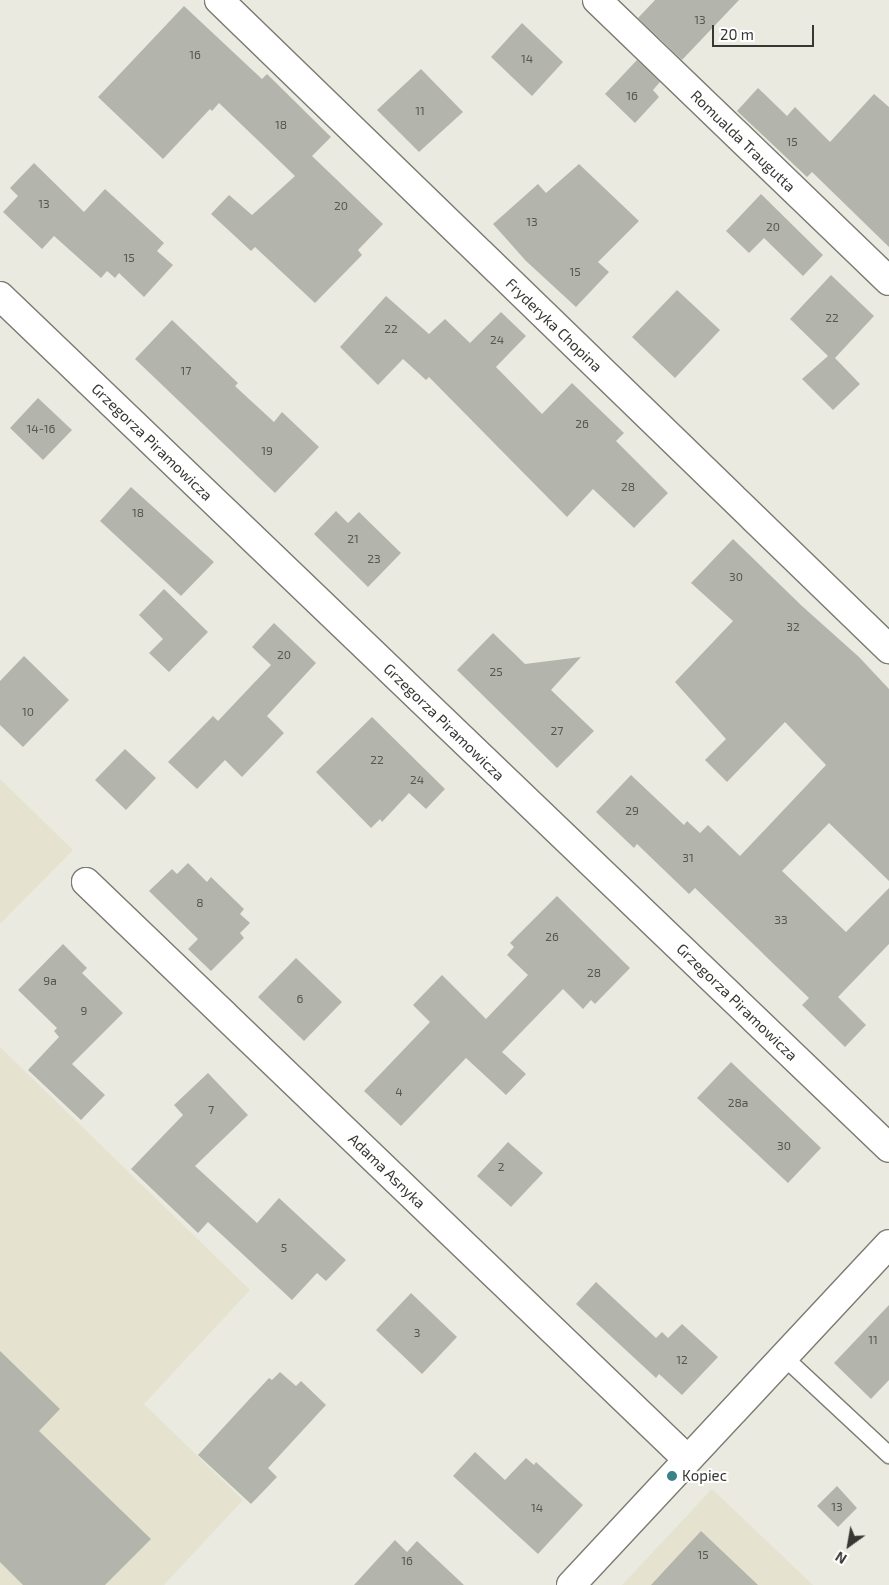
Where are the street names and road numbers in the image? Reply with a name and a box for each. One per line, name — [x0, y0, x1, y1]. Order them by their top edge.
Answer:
street label: Romualda Traugutta — [687, 86, 799, 196]
street label: Fryderyka Chopina — [502, 275, 606, 375]
street label: Grzegorza Piramowicza — [88, 380, 216, 504]
street label: Grzegorza Piramowicza — [380, 660, 508, 784]
street label: Grzegorza Piramowicza — [673, 940, 801, 1064]
street label: Adama Asnyka — [345, 1130, 429, 1212]

